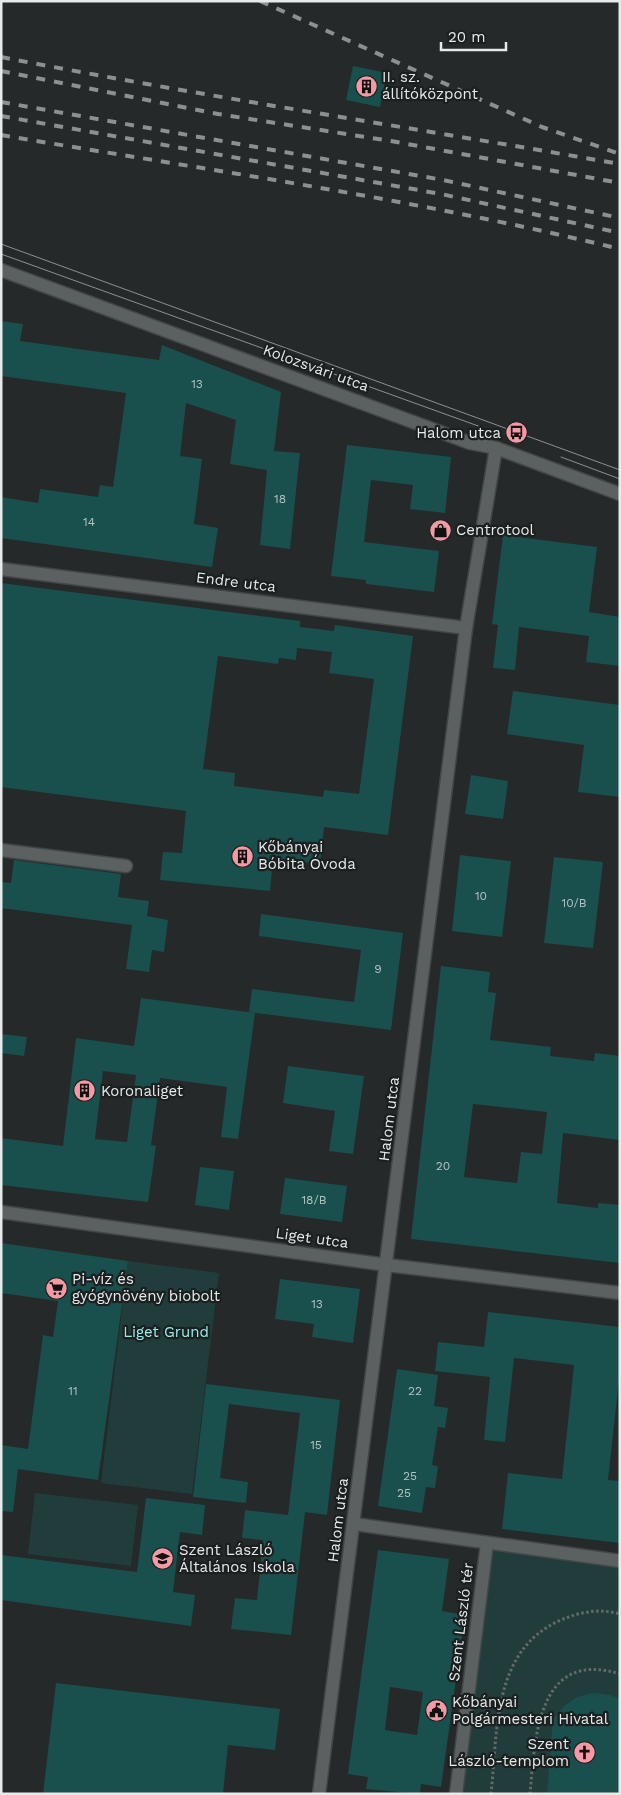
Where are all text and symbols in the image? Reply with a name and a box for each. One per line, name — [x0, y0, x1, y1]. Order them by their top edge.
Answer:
scale bar — [441, 20, 506, 52]
text: 20 m — [448, 28, 486, 46]
place label: II. sz. állítóközpont — [382, 68, 479, 103]
building icon: II. sz. állítóközpont — [354, 74, 378, 98]
street label: Kolozsvári utca — [261, 341, 372, 396]
house number: 13 — [191, 377, 203, 391]
bus stop icon: Halom utca — [505, 421, 529, 445]
place label: Halom utca — [416, 424, 502, 442]
house number: 18 — [274, 492, 286, 506]
house number: 14 — [83, 515, 95, 529]
shop icon: Centrotool — [428, 518, 452, 542]
place label: Centrotool — [456, 521, 534, 539]
street label: Endre utca — [195, 568, 277, 596]
place label: Kőbányai Bóbita Óvoda — [258, 838, 356, 873]
building icon: Kőbányai Bóbita Óvoda — [230, 844, 254, 868]
house number: 10 — [475, 889, 487, 903]
house number: 10/B — [561, 896, 587, 910]
house number: 9 — [374, 962, 382, 976]
street label: Halom utca — [375, 1075, 403, 1162]
building icon: Koronaliget — [73, 1079, 97, 1103]
place label: Koronaliget — [101, 1082, 184, 1100]
house number: 20 — [436, 1159, 450, 1173]
house number: 18/B — [301, 1193, 327, 1207]
street label: Liget utca — [275, 1224, 350, 1252]
place label: Pi-víz és gyógynövény biobolt — [72, 1270, 221, 1305]
supermarket icon: Pi-víz és gyógynövény biobolt — [44, 1276, 68, 1300]
house number: 13 — [311, 1297, 323, 1311]
park label: Liget Grund — [123, 1323, 209, 1341]
house number: 11 — [68, 1384, 78, 1398]
house number: 22 — [408, 1384, 422, 1398]
house number: 15 — [310, 1438, 322, 1452]
house number: 25 — [403, 1469, 417, 1483]
street label: Halom utca — [324, 1476, 352, 1563]
house number: 25 — [397, 1486, 411, 1500]
place label: Szent László Általános Iskola — [179, 1541, 295, 1576]
school or university icon: Szent László Általános Iskola — [151, 1547, 175, 1571]
street label: Szent László tér — [445, 1562, 477, 1682]
place label: Kőbányai Polgármesteri Hivatal — [452, 1693, 609, 1728]
public building icon: Kőbányai Polgármesteri Hivatal — [424, 1699, 448, 1723]
place label: Szent László-templom — [448, 1735, 570, 1770]
church icon: Szent László-templom — [573, 1741, 597, 1765]

